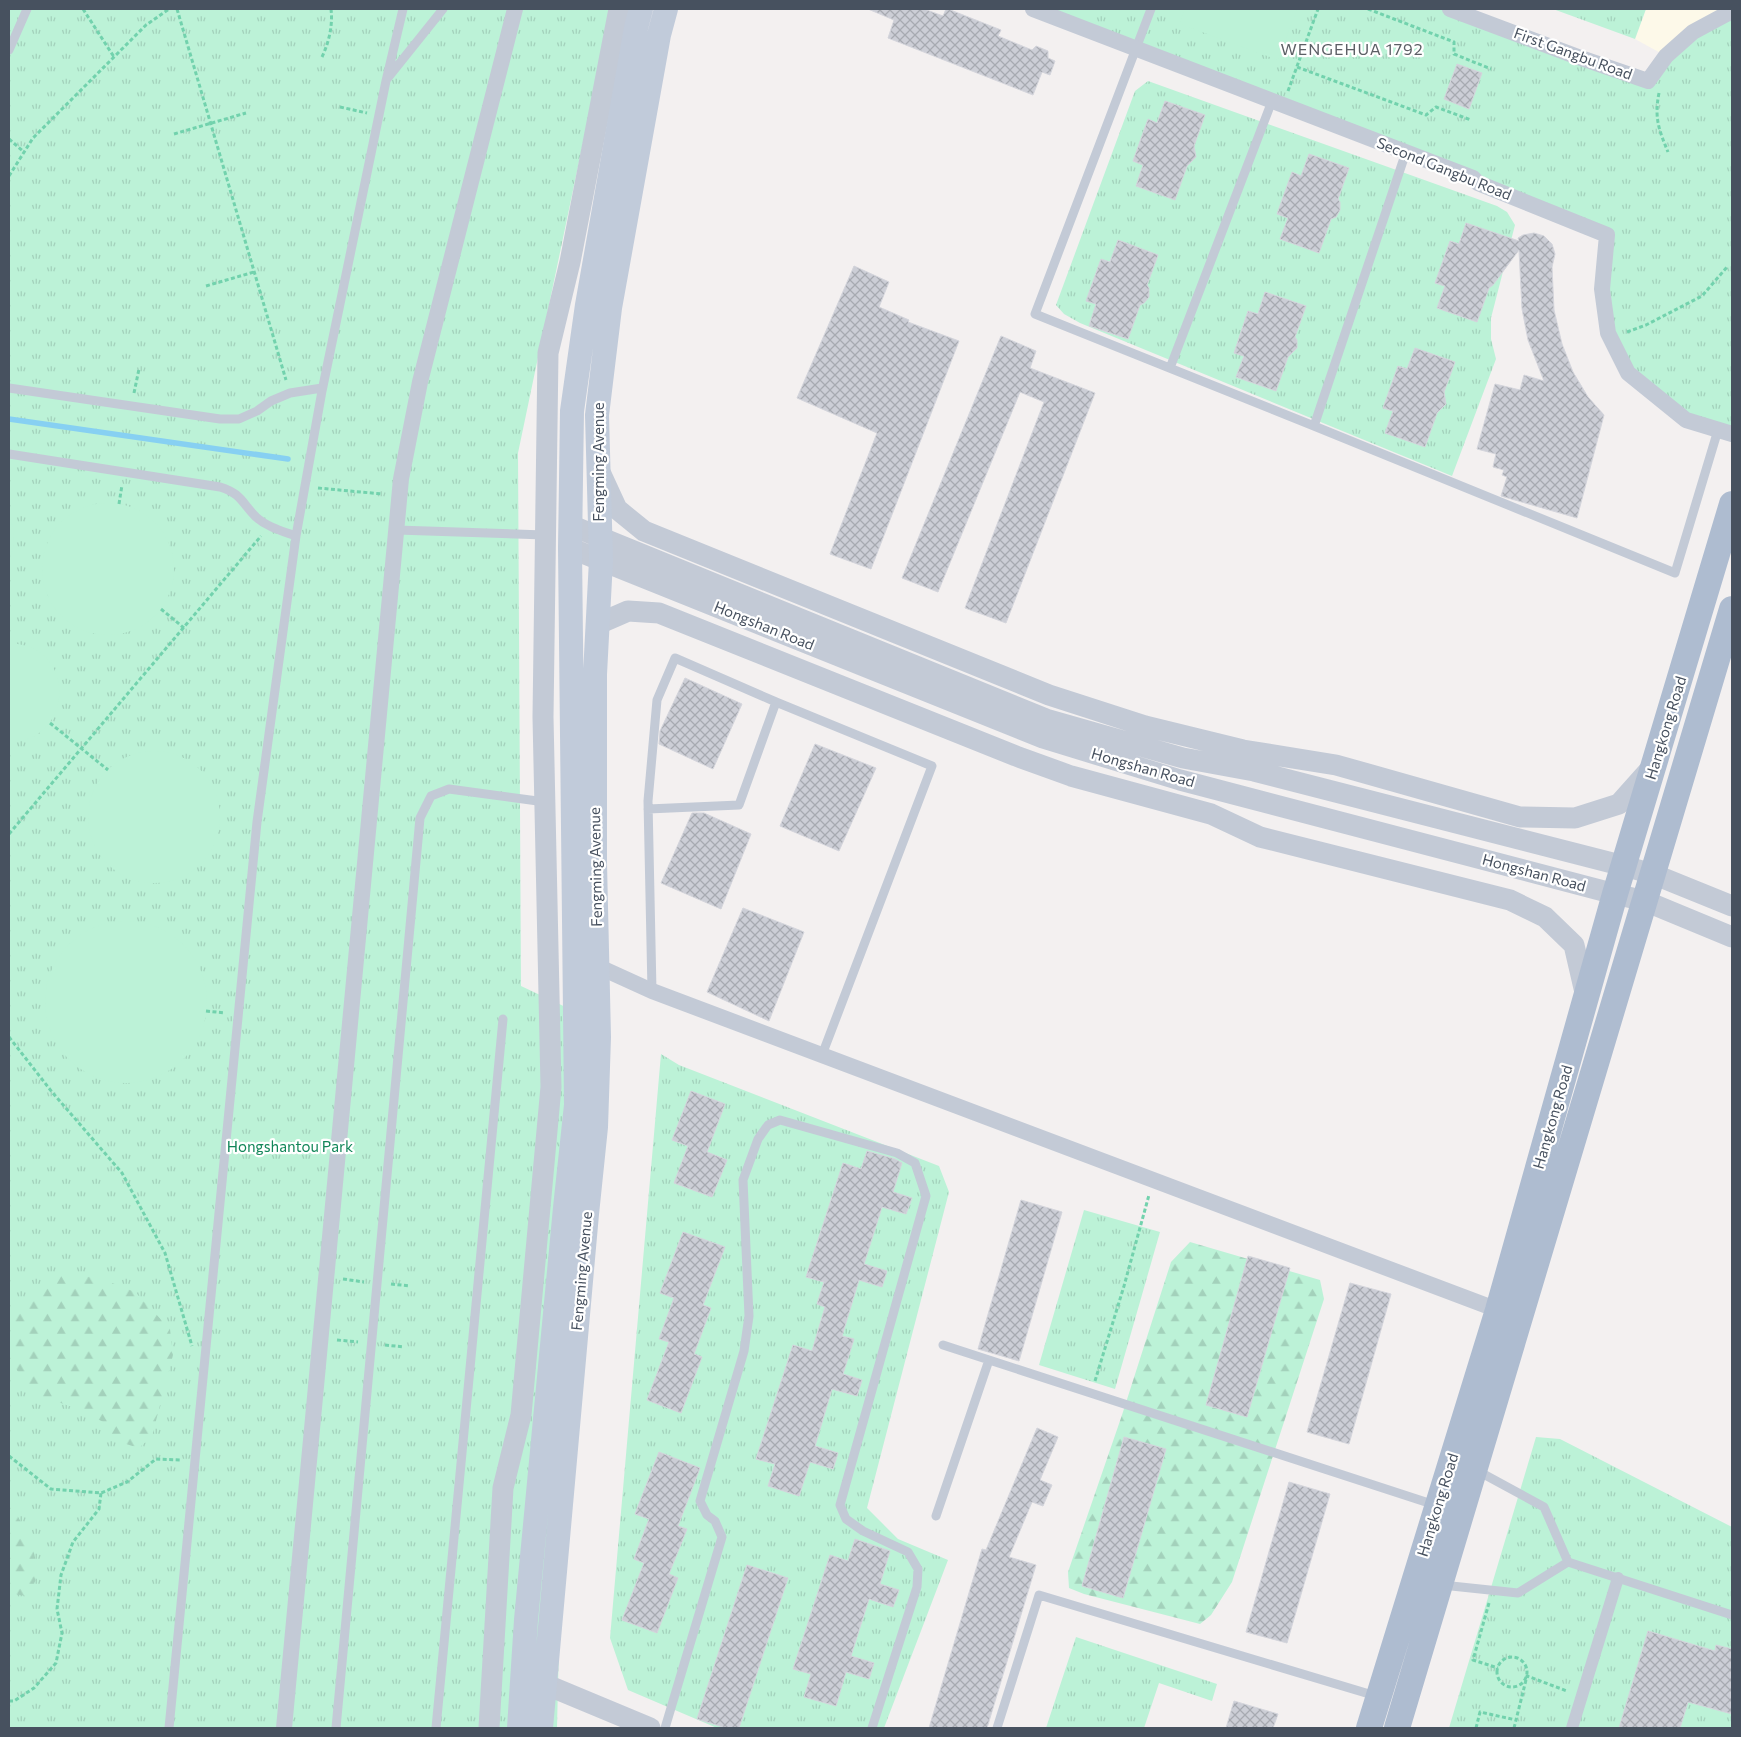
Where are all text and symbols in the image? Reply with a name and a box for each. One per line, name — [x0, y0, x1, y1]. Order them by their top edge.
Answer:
street label: First Gangbu Road — [1512, 23, 1635, 83]
district label: WENGEHUA 1792 — [1280, 39, 1424, 58]
street label: Second Gangbu Road — [1374, 133, 1514, 203]
street label: Fengming Avenue — [589, 402, 607, 522]
street label: Hongshan Road — [712, 597, 817, 653]
street label: Hangkong Road — [1641, 674, 1689, 782]
street label: Hongshan Road — [1090, 744, 1197, 790]
street label: Fengming Avenue — [585, 807, 605, 927]
street label: Hongshan Road — [1480, 850, 1588, 895]
street label: Hangkong Road — [1529, 1063, 1575, 1171]
park label: Hongshantou Park — [227, 1137, 353, 1155]
street label: Fengming Avenue — [567, 1211, 595, 1331]
street label: Hangkong Road — [1413, 1451, 1461, 1559]

